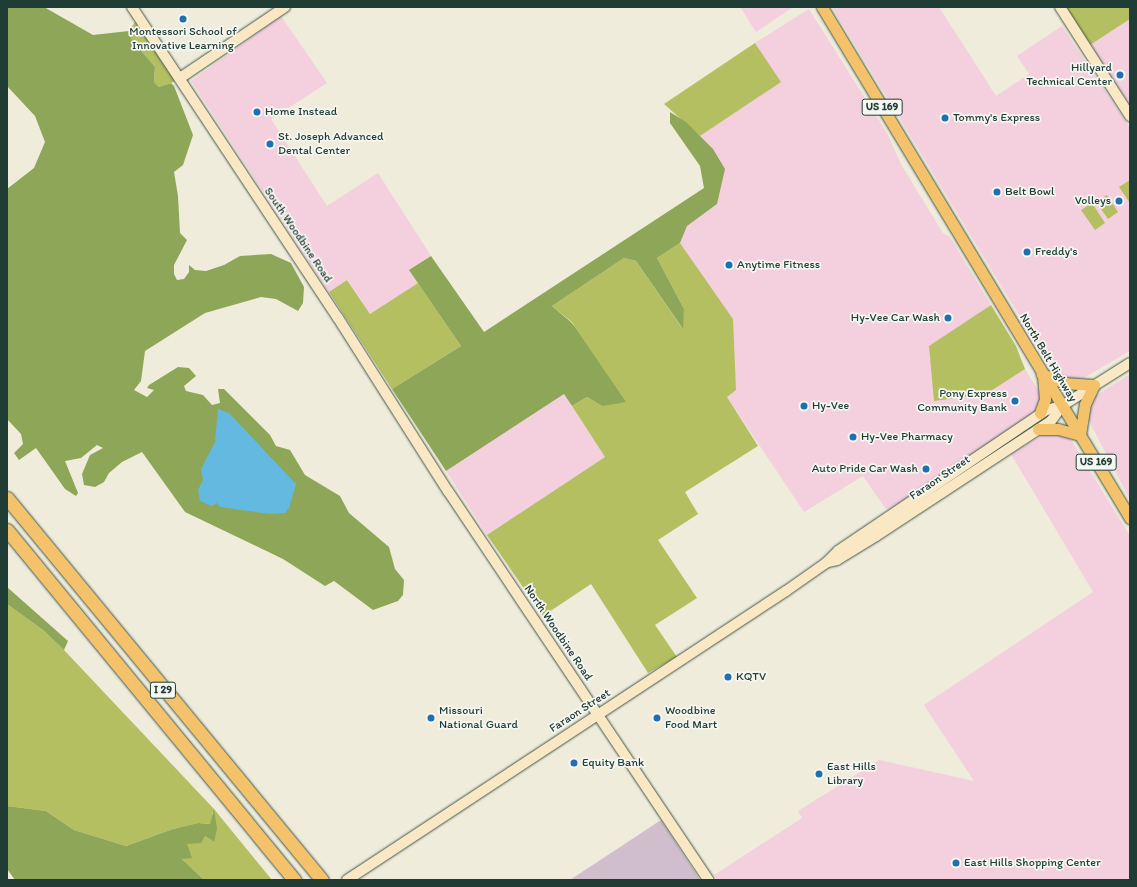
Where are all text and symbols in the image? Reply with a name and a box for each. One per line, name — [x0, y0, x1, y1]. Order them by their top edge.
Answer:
marker: Montessori School of Innovative Learning — [178, 14, 188, 24]
place label: Montessori School of Innovative Learning — [129, 25, 237, 53]
place label: Hillyard Technical Center — [1026, 61, 1112, 89]
marker: Hillyard Technical Center — [1115, 70, 1125, 80]
road number: US 169 — [861, 98, 903, 116]
place label: Home Instead — [265, 105, 337, 119]
marker: Home Instead — [252, 107, 262, 117]
place label: Tommy's Express — [953, 111, 1040, 125]
marker: Tommy's Express — [940, 113, 950, 123]
place label: St. Joseph Advanced Dental Center — [278, 130, 383, 158]
marker: St. Joseph Advanced Dental Center — [265, 139, 275, 149]
street label: South Woodbine Road — [261, 185, 335, 285]
place label: Belt Bowl — [1005, 185, 1055, 199]
marker: Belt Bowl — [992, 187, 1002, 197]
place label: Volleys — [1075, 194, 1111, 208]
marker: Volleys — [1114, 196, 1124, 206]
place label: Freddy's — [1035, 245, 1078, 259]
marker: Freddy's — [1022, 247, 1032, 257]
place label: Anytime Fitness — [737, 258, 820, 272]
marker: Anytime Fitness — [724, 260, 734, 270]
place label: Hy-Vee Car Wash — [851, 311, 940, 325]
street label: North Belt Highway — [1016, 311, 1080, 405]
marker: Hy-Vee Car Wash — [943, 313, 953, 323]
place label: Pony Express Community Bank — [917, 387, 1007, 415]
marker: Pony Express Community Bank — [1010, 396, 1020, 406]
place label: Hy-Vee — [812, 399, 849, 413]
marker: Hy-Vee — [799, 401, 809, 411]
place label: Hy-Vee Pharmacy — [861, 430, 952, 444]
marker: Hy-Vee Pharmacy — [848, 432, 858, 442]
street label: Faraon Street — [907, 453, 973, 503]
road number: US 169 — [1075, 453, 1117, 471]
place label: Auto Pride Car Wash — [812, 462, 918, 476]
marker: Auto Pride Car Wash — [921, 464, 931, 474]
street label: North Woodbine Road — [521, 583, 595, 683]
place label: KQTV — [736, 670, 766, 684]
marker: KQTV — [723, 672, 733, 682]
road number: I 29 — [149, 681, 177, 699]
street label: Faraon Street — [547, 686, 613, 736]
place label: Missouri National Guard — [439, 704, 518, 732]
place label: Woodbine Food Mart — [665, 704, 717, 732]
marker: Missouri National Guard — [426, 713, 436, 723]
marker: Woodbine Food Mart — [652, 713, 662, 723]
place label: Equity Bank — [582, 756, 644, 770]
marker: Equity Bank — [569, 758, 579, 768]
place label: East Hills Library — [827, 760, 876, 788]
marker: East Hills Library — [814, 769, 824, 779]
place label: East Hills Shopping Center — [964, 856, 1101, 870]
marker: East Hills Shopping Center — [951, 858, 961, 868]

